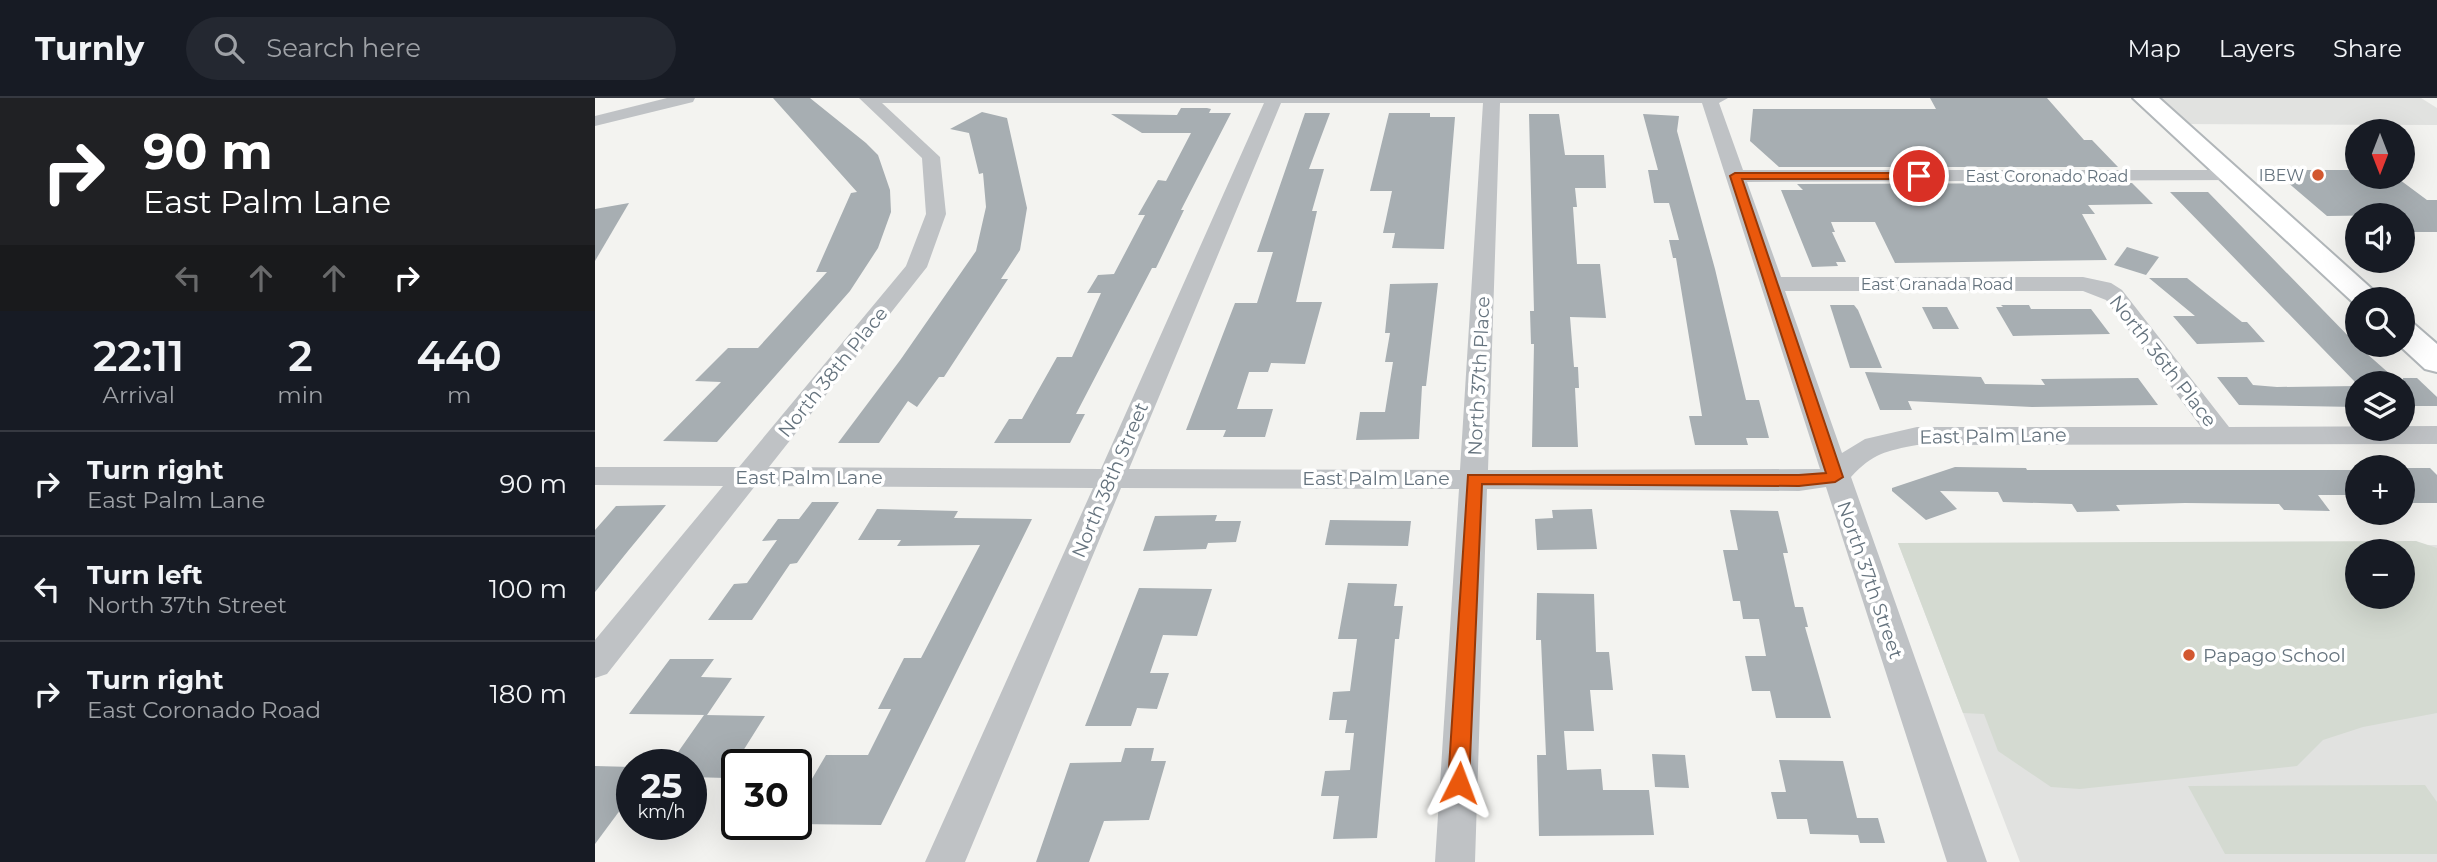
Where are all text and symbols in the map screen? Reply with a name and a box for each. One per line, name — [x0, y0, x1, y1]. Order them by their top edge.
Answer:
search box — [186, 17, 676, 80]
text: Turnly — [35, 28, 144, 68]
icon: search — [210, 29, 248, 67]
text: Search here — [266, 32, 421, 64]
text: Map — [2127, 34, 2181, 63]
text: Layers — [2219, 34, 2295, 63]
text: Share — [2333, 34, 2402, 63]
north arrow — [2345, 119, 2415, 189]
map controls — [2345, 119, 2415, 609]
text: 90 m — [143, 122, 273, 181]
icon: right — [28, 126, 119, 217]
pin — [1889, 146, 1949, 206]
icon: arrive — [1900, 157, 1938, 195]
place label: IBEW — [2259, 166, 2304, 185]
street label: East Coronado Road — [1966, 167, 2128, 186]
marker: IBEW — [2310, 167, 2326, 183]
text: East Palm Lane — [143, 182, 391, 221]
button: sound — [2345, 203, 2415, 273]
icon: left — [169, 259, 207, 297]
icon: ahead — [242, 259, 280, 297]
icon: ahead — [315, 259, 353, 297]
icon: right — [388, 259, 426, 297]
street label: East Granada Road — [1861, 275, 2013, 294]
button: search — [2345, 287, 2415, 357]
street label: North 36th Place — [2105, 291, 2221, 431]
street label: North 37th Place — [1463, 296, 1495, 456]
street label: North 38th Place — [773, 302, 893, 442]
text: 22:11 — [93, 330, 184, 382]
text: 2 — [288, 330, 313, 382]
text: 440 — [417, 330, 502, 382]
button: layers — [2345, 371, 2415, 441]
text: Arrival — [102, 381, 175, 409]
text: min — [277, 381, 323, 409]
text: m — [447, 381, 471, 409]
street label: North 38th Street — [1067, 399, 1153, 561]
street label: East Palm Lane — [1919, 423, 2067, 449]
text: Turn right — [87, 454, 223, 486]
button: + — [2345, 455, 2415, 525]
icon: right — [28, 465, 66, 503]
street label: East Palm Lane — [735, 466, 883, 489]
street label: East Palm Lane — [1302, 467, 1450, 490]
text: 90 m — [500, 468, 567, 500]
text: East Palm Lane — [87, 486, 265, 514]
street label: North 37th Street — [1832, 498, 1908, 662]
button: − — [2345, 539, 2415, 609]
text: Turn left — [87, 559, 203, 591]
icon: left — [28, 570, 66, 608]
text: 100 m — [489, 573, 567, 605]
text: North 37th Street — [87, 591, 287, 619]
place label: Papago School — [2203, 644, 2346, 667]
marker: Papago School — [2181, 647, 2197, 663]
text: Turn right — [87, 664, 223, 696]
icon: right — [28, 675, 66, 713]
text: 180 m — [489, 678, 567, 710]
text: East Coronado Road — [87, 696, 321, 724]
position arrow — [1422, 746, 1496, 820]
speed limit sign: 30 — [721, 749, 812, 840]
text: 25 — [641, 764, 682, 807]
text: km/h — [637, 801, 686, 823]

